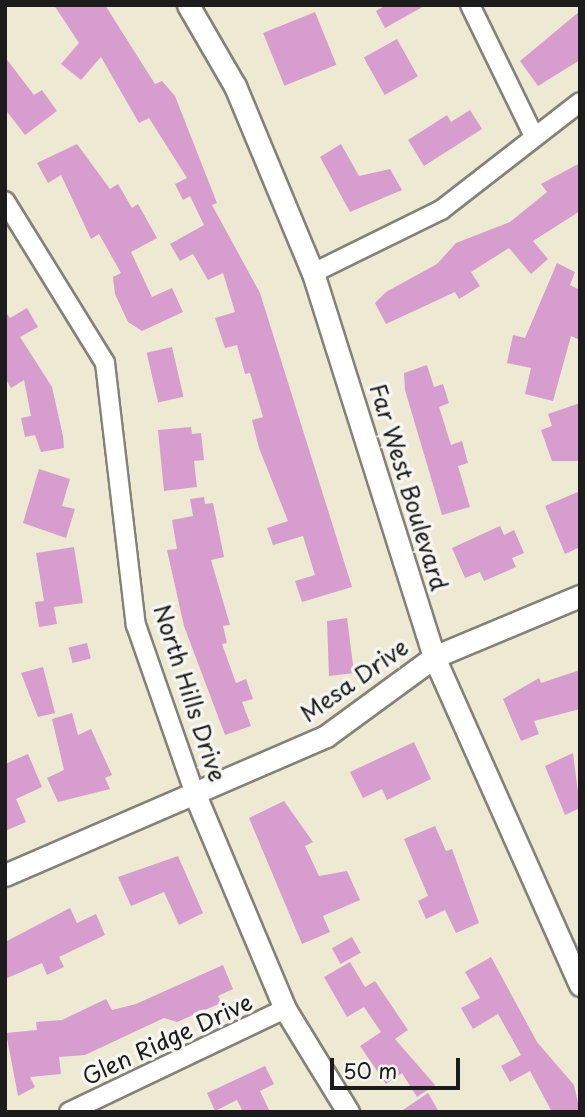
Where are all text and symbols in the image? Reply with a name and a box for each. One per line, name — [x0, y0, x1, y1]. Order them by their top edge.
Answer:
street label: Far West Boulevard — [364, 380, 454, 594]
street label: North Hills Drive — [148, 601, 232, 785]
street label: Mesa Drive — [295, 633, 413, 727]
street label: Glen Ridge Drive — [77, 987, 257, 1091]
scale bar — [333, 1044, 462, 1088]
text: 50 m — [343, 1054, 397, 1086]

